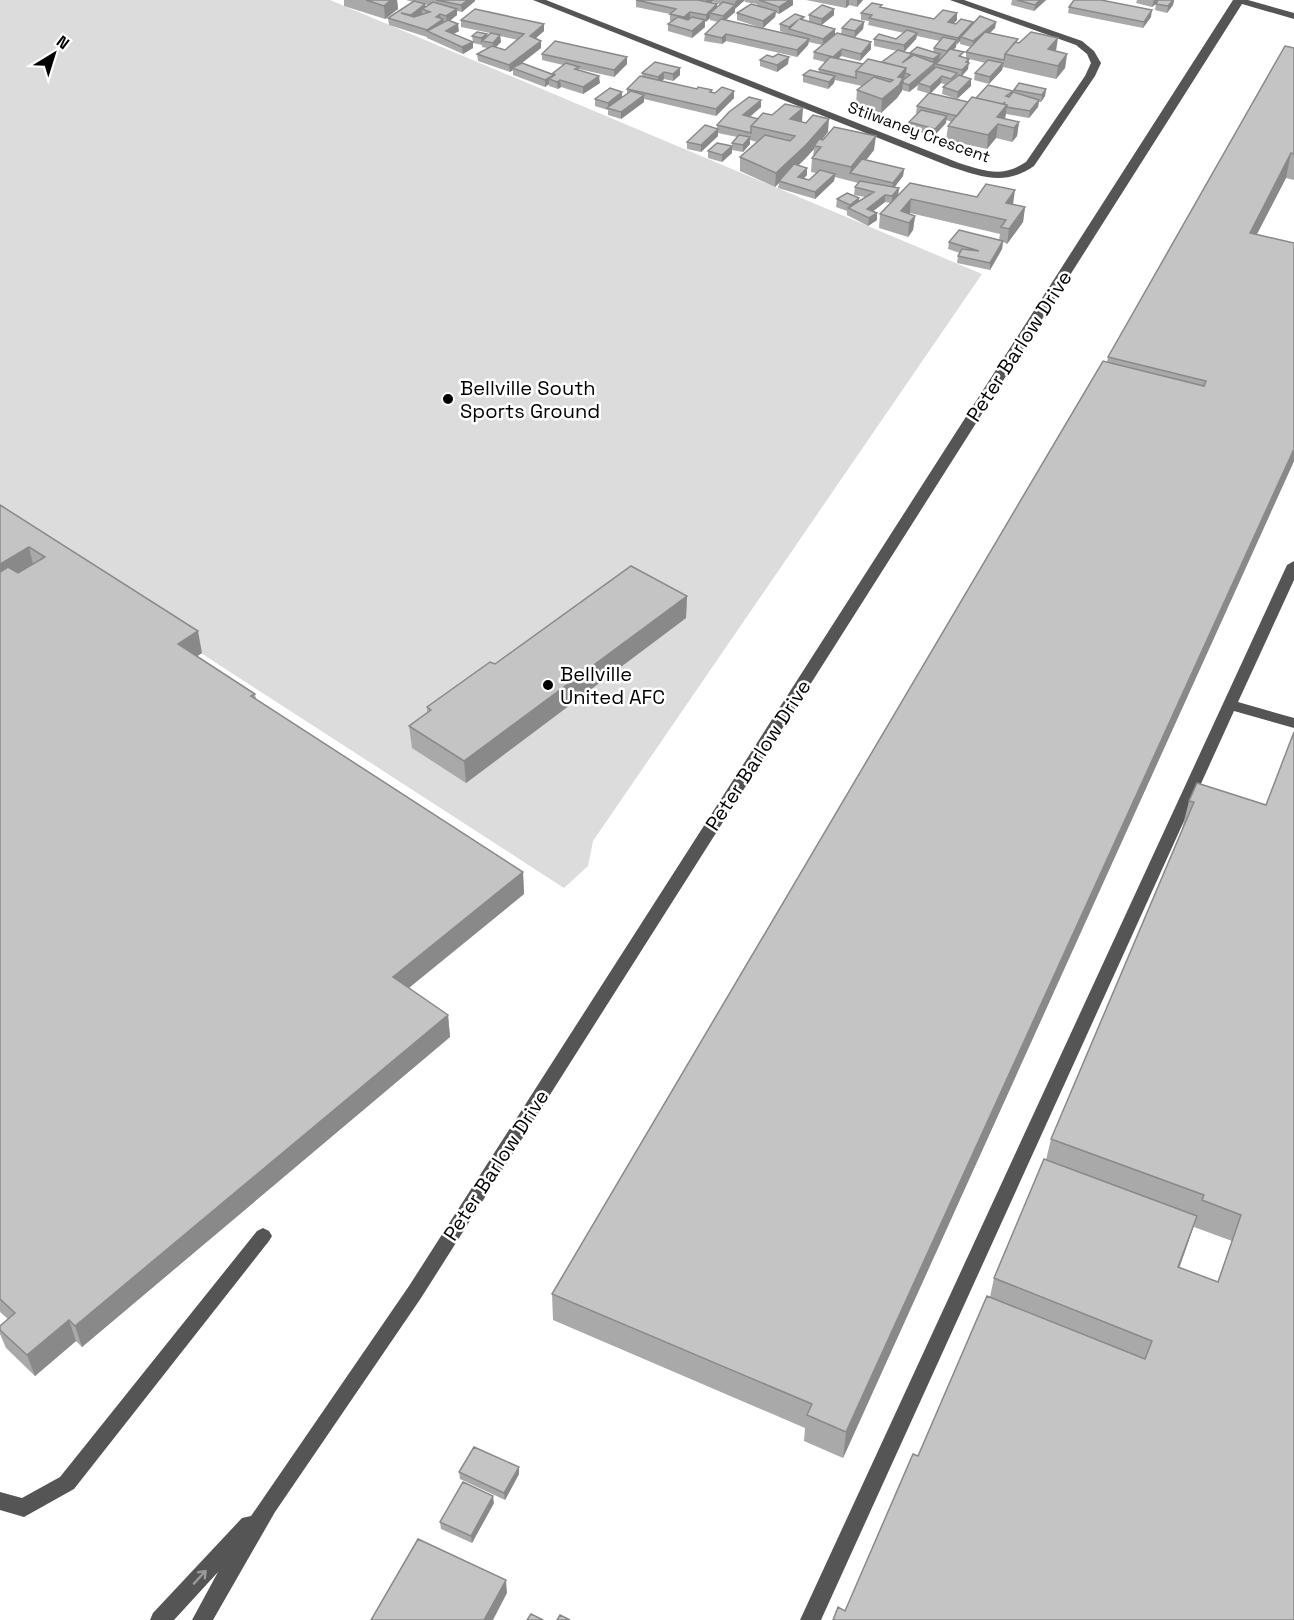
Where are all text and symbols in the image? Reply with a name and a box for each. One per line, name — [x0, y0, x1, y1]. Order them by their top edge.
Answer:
north arrow — [24, 24, 84, 84]
text: N — [52, 31, 74, 54]
street label: Stilwaney Crescent — [845, 96, 993, 168]
street label: Peter Barlow Drive — [960, 266, 1078, 426]
place label: Bellville South Sports Ground — [460, 375, 600, 424]
marker: Bellville South Sports Ground — [441, 392, 455, 406]
place label: Bellville United AFC — [560, 661, 665, 710]
street label: Peter Barlow Drive — [699, 675, 817, 835]
marker: Bellville United AFC — [541, 678, 555, 692]
street label: Peter Barlow Drive — [437, 1085, 555, 1245]
one-way arrow — [193, 1570, 207, 1585]

